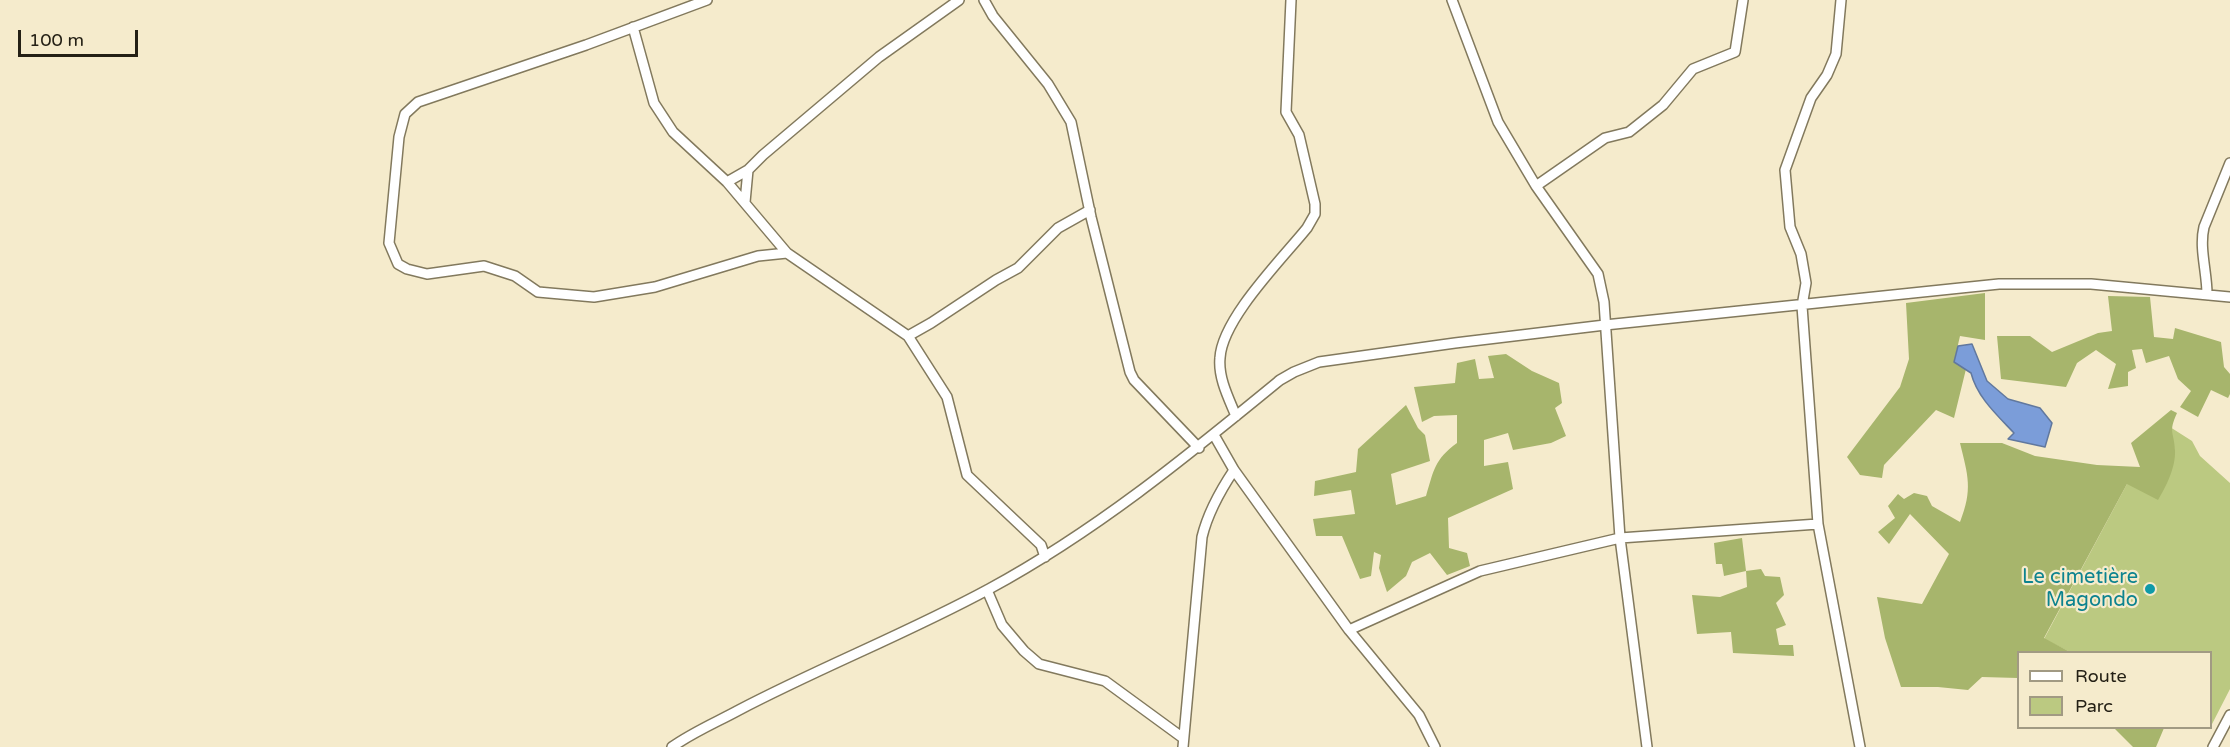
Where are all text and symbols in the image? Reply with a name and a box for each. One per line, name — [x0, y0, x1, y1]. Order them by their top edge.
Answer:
scale bar — [21, 18, 141, 56]
text: 100 m — [29, 29, 84, 51]
place label: Le cimetière Magondo — [2022, 566, 2138, 613]
marker: Le cimetière Magondo — [2143, 582, 2157, 596]
legend — [2017, 651, 2212, 729]
text: Route — [2075, 665, 2127, 687]
text: Parc — [2075, 695, 2113, 717]

